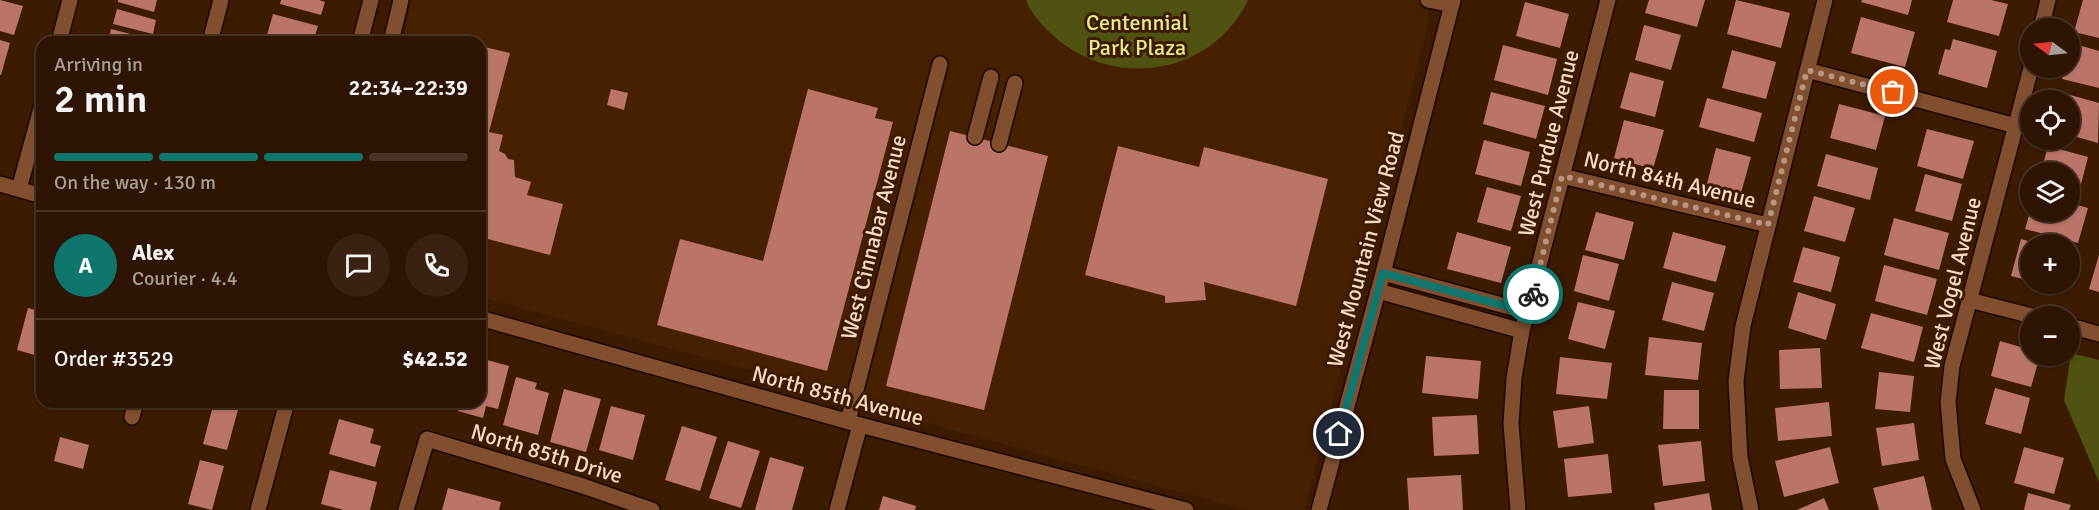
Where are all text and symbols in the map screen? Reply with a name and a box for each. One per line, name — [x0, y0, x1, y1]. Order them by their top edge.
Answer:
park label: Centennial Park Plaza — [1086, 9, 1188, 61]
north arrow — [2020, 18, 2080, 78]
map controls — [2020, 18, 2080, 366]
street label: West Purdue Avenue — [1512, 47, 1585, 239]
text: Arriving in — [54, 52, 143, 77]
pin — [1867, 66, 1918, 117]
text: 22:34–22:39 — [349, 74, 468, 101]
text: 2 min — [54, 75, 147, 123]
icon: bag — [1876, 75, 1909, 108]
button: locate — [2020, 90, 2080, 150]
street label: West Mountain View Road — [1321, 128, 1410, 370]
street label: West Cinnabar Avenue — [835, 132, 912, 342]
street label: North 84th Avenue — [1581, 145, 1759, 214]
button: layers — [2020, 162, 2080, 222]
text: On the way · 130 m — [54, 170, 216, 195]
street label: West Vogel Avenue — [1918, 194, 1987, 372]
button: chat — [327, 234, 390, 297]
button: phone — [405, 234, 468, 297]
button: + — [2020, 234, 2080, 294]
text: Alex — [132, 239, 174, 266]
text: A — [78, 252, 93, 279]
courier — [1503, 264, 1563, 324]
text: Courier · 4.4 — [132, 266, 238, 291]
icon: bike — [1517, 278, 1550, 311]
button: − — [2020, 306, 2080, 366]
text: Order #3529 — [54, 345, 174, 372]
text: $42.52 — [402, 345, 468, 372]
street label: North 85th Avenue — [749, 360, 927, 431]
pin — [1313, 408, 1364, 459]
icon: home — [1322, 417, 1355, 450]
street label: North 85th Drive — [468, 418, 626, 489]

